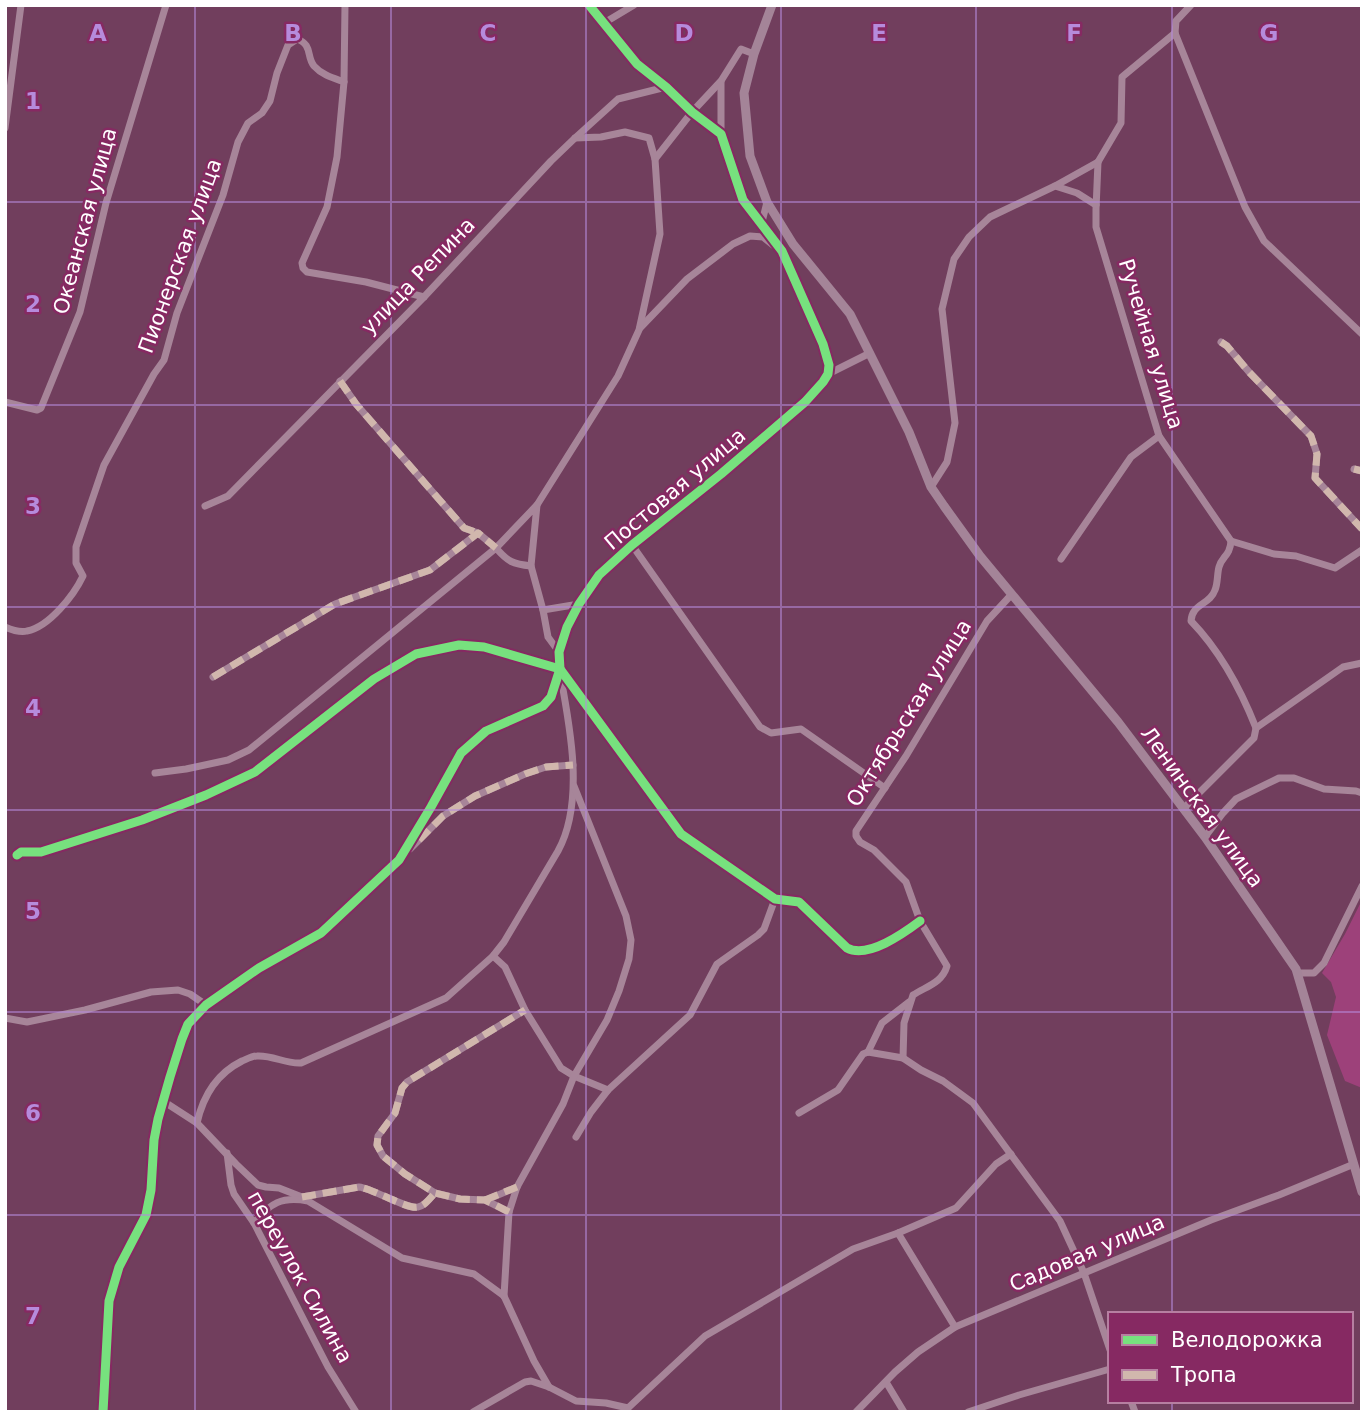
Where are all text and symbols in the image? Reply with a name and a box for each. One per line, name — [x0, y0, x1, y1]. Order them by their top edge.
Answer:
text: A — [89, 20, 107, 46]
text: B — [284, 20, 302, 46]
text: C — [480, 20, 496, 46]
text: D — [674, 20, 694, 46]
text: E — [871, 20, 887, 46]
text: F — [1066, 20, 1082, 46]
text: G — [1260, 20, 1278, 46]
text: 1 — [25, 88, 41, 114]
street label: Океанская улица — [49, 125, 121, 317]
street label: Пионерская улица — [134, 155, 226, 357]
street label: улица Репина — [356, 213, 480, 339]
street label: Ручейная улица — [1114, 256, 1188, 432]
text: 2 — [25, 291, 41, 317]
street label: Постовая улица — [600, 423, 750, 555]
text: 3 — [25, 493, 41, 519]
street label: Октябрьская улица — [842, 615, 976, 811]
text: 4 — [25, 695, 41, 721]
street label: Ленинская улица — [1136, 722, 1268, 892]
text: 5 — [25, 898, 41, 924]
text: 6 — [25, 1100, 41, 1126]
street label: переулок Силина — [243, 1187, 357, 1367]
street label: Садовая улица — [1006, 1209, 1168, 1297]
text: 7 — [25, 1303, 41, 1329]
legend — [1108, 1312, 1353, 1403]
text: Велодорожка — [1171, 1328, 1323, 1352]
text: Тропа — [1170, 1363, 1237, 1387]

